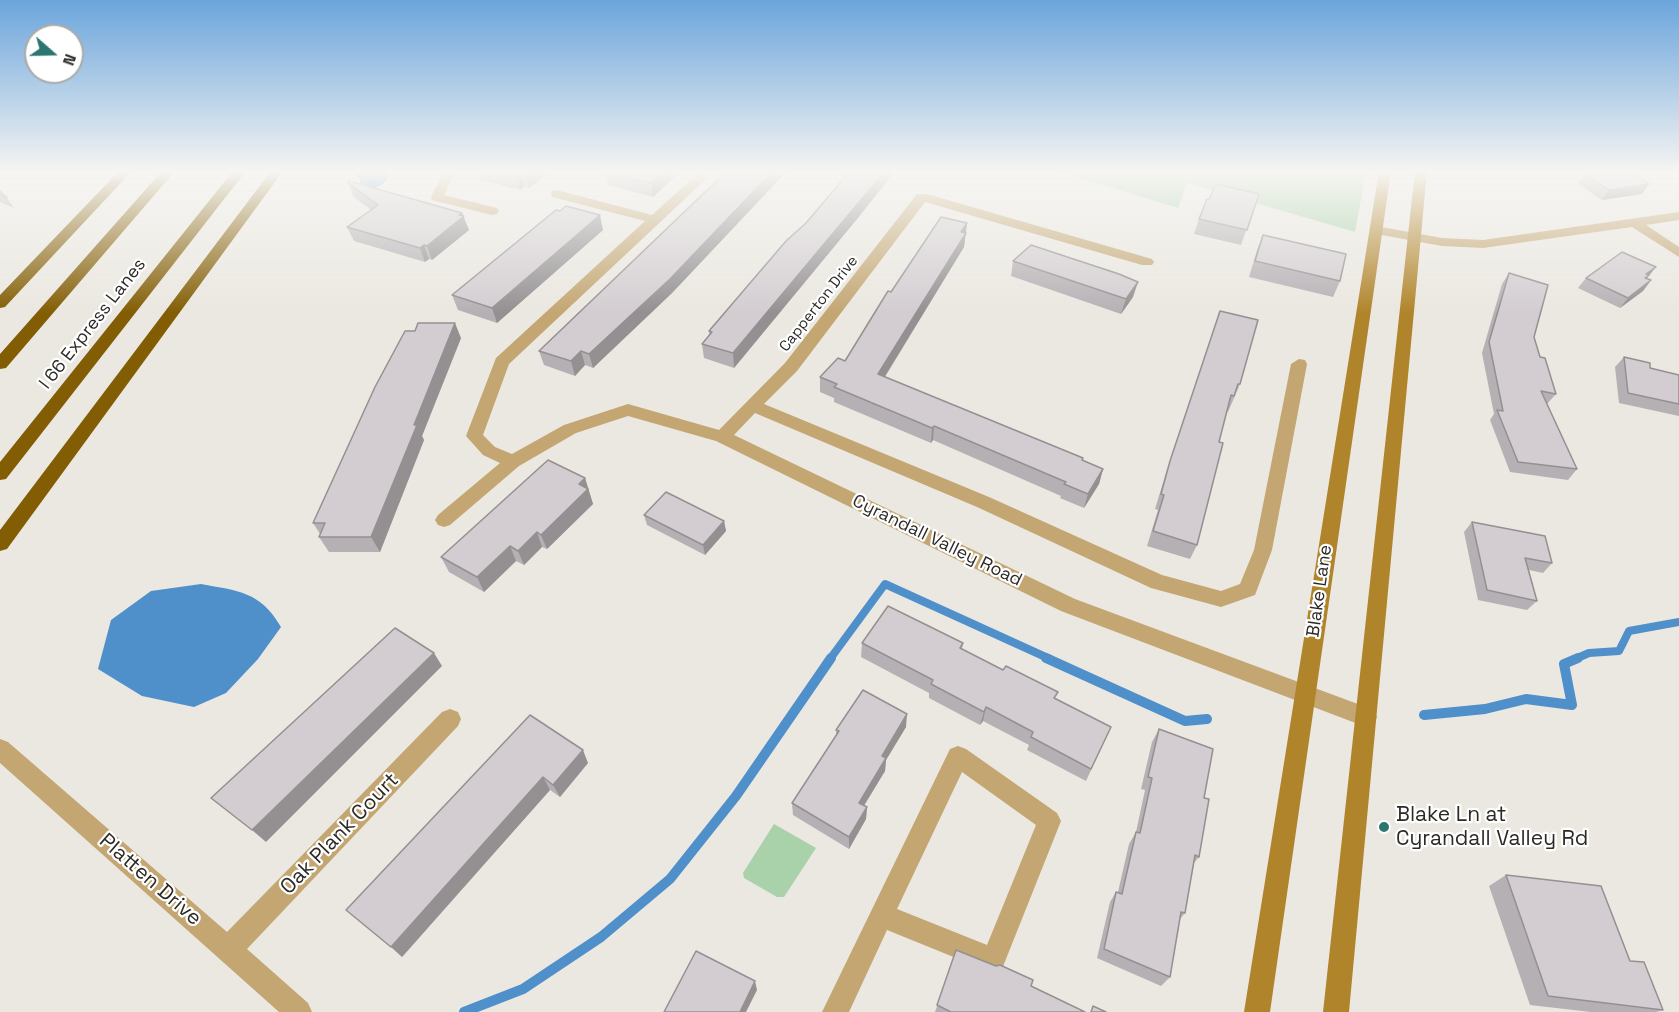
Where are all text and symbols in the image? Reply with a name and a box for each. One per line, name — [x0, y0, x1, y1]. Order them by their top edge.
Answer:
north arrow — [24, 24, 84, 84]
text: N — [58, 51, 81, 68]
street label: Capperton Drive — [776, 252, 862, 356]
street label: I 66 Express Lanes — [35, 254, 151, 394]
street label: Cyrandall Valley Road — [849, 491, 1025, 591]
street label: Blake Lane — [1303, 543, 1337, 639]
street label: Oak Plank Court — [276, 768, 404, 900]
place label: Blake Ln at Cyrandall Valley Rd — [1396, 802, 1588, 852]
marker: Blake Ln at Cyrandall Valley Rd — [1377, 820, 1391, 834]
street label: Platten Drive — [94, 829, 206, 931]

